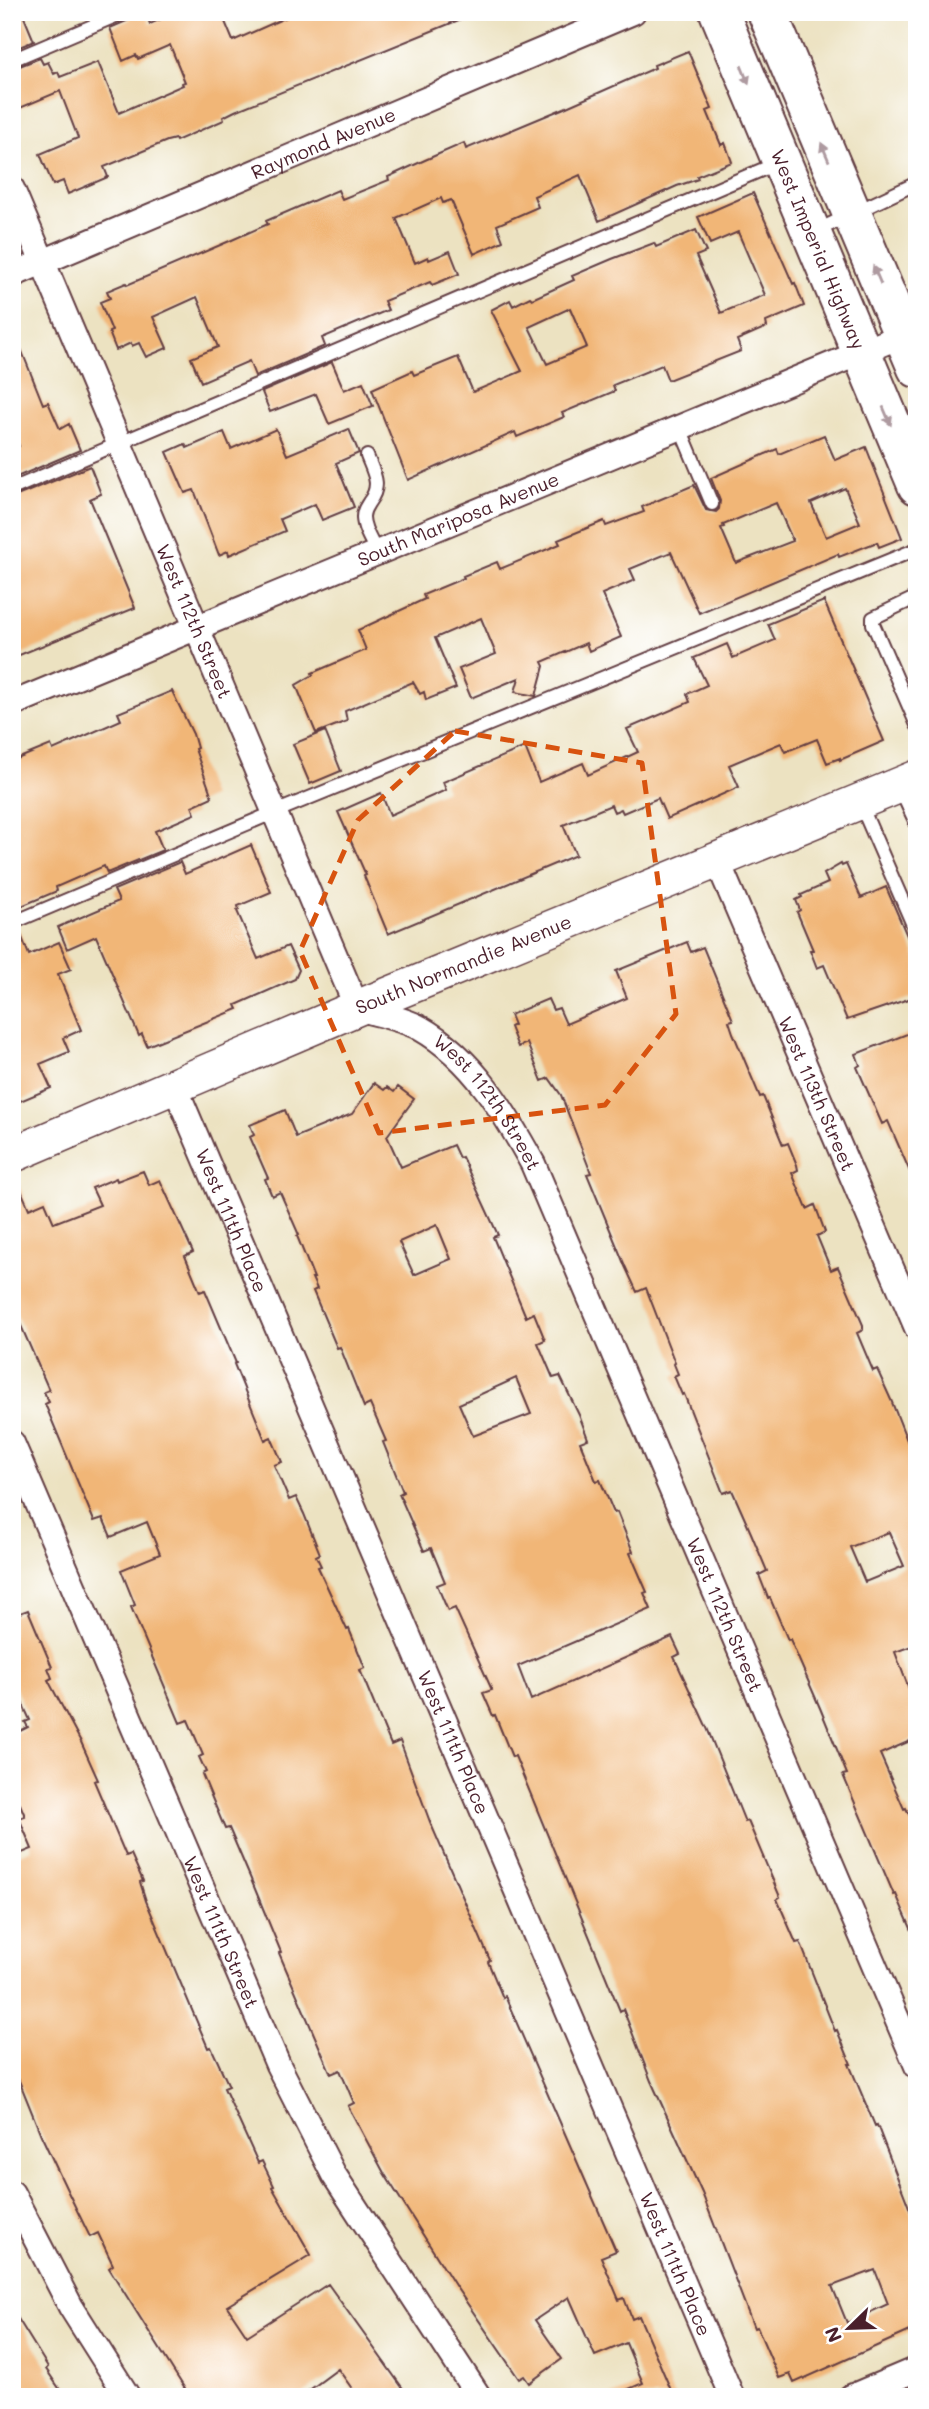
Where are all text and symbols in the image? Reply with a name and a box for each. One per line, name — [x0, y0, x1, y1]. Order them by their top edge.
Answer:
one-way arrow — [739, 64, 750, 85]
street label: Raymond Avenue — [247, 101, 399, 184]
one-way arrow — [819, 142, 831, 162]
street label: West Imperial Highway — [766, 145, 872, 353]
one-way arrow — [872, 264, 883, 285]
one-way arrow — [882, 406, 893, 427]
street label: South Mariposa Avenue — [354, 466, 563, 572]
street label: West 112th Street — [151, 540, 238, 702]
street label: South Normandie Avenue — [351, 908, 575, 1019]
street label: West 113th Street — [773, 1012, 861, 1175]
street label: West 112th Street — [429, 1028, 547, 1174]
street label: West 111th Place — [191, 1144, 274, 1296]
street label: West 112th Street — [681, 1534, 769, 1696]
street label: West 111th Place — [412, 1666, 496, 1818]
street label: West 111th Street — [178, 1852, 265, 2012]
street label: West 111th Place — [634, 2188, 718, 2340]
north arrow — [814, 2294, 884, 2364]
text: N — [819, 2323, 847, 2346]

